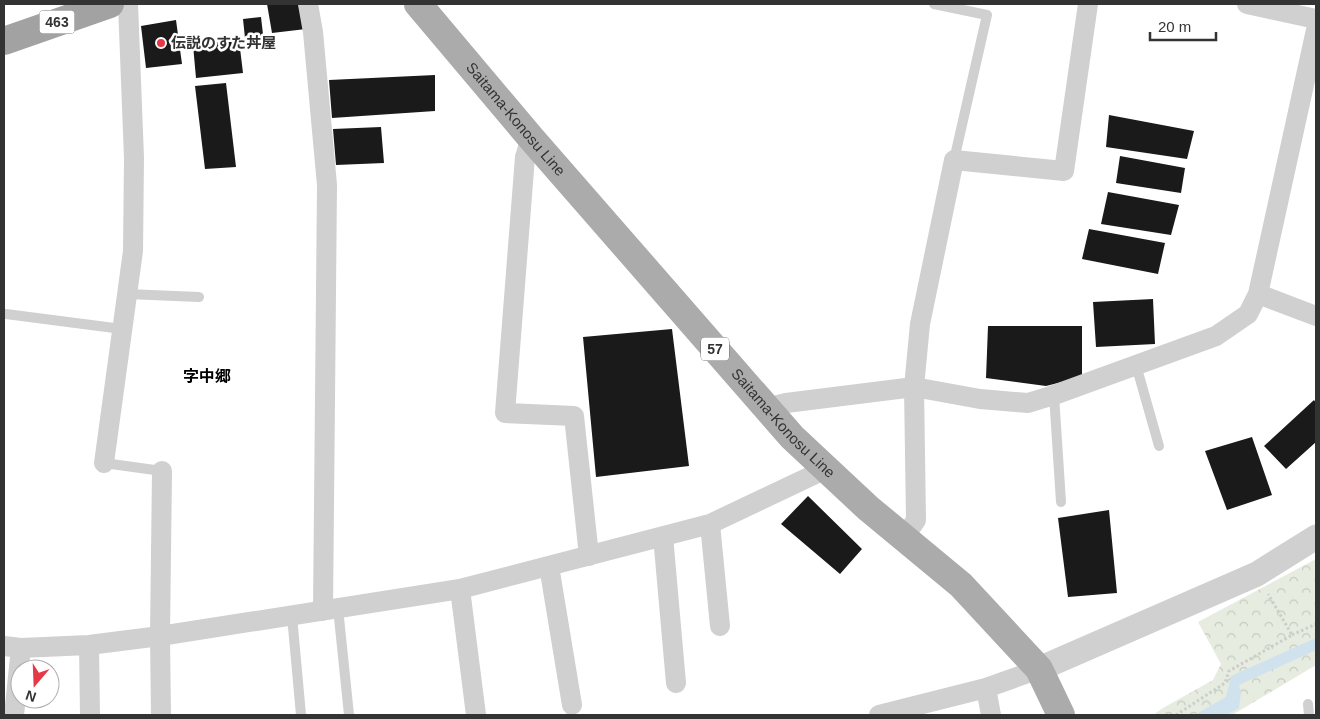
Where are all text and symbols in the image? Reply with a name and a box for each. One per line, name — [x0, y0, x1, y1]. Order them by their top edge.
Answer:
scale bar — [1150, 10, 1216, 42]
road number: 463 — [40, 11, 74, 34]
text: 20 m — [1158, 18, 1191, 35]
place label: 伝説のすた丼屋 — [171, 34, 276, 51]
marker: 伝説のすた丼屋 — [155, 37, 167, 49]
street label: Saitama-Konosu Line — [463, 59, 569, 179]
road number: 57 — [701, 338, 729, 360]
street label: Saitama-Konosu Line — [728, 365, 839, 481]
district label: 字中郷 — [183, 368, 231, 385]
north arrow — [10, 659, 60, 709]
text: N — [23, 687, 38, 706]

